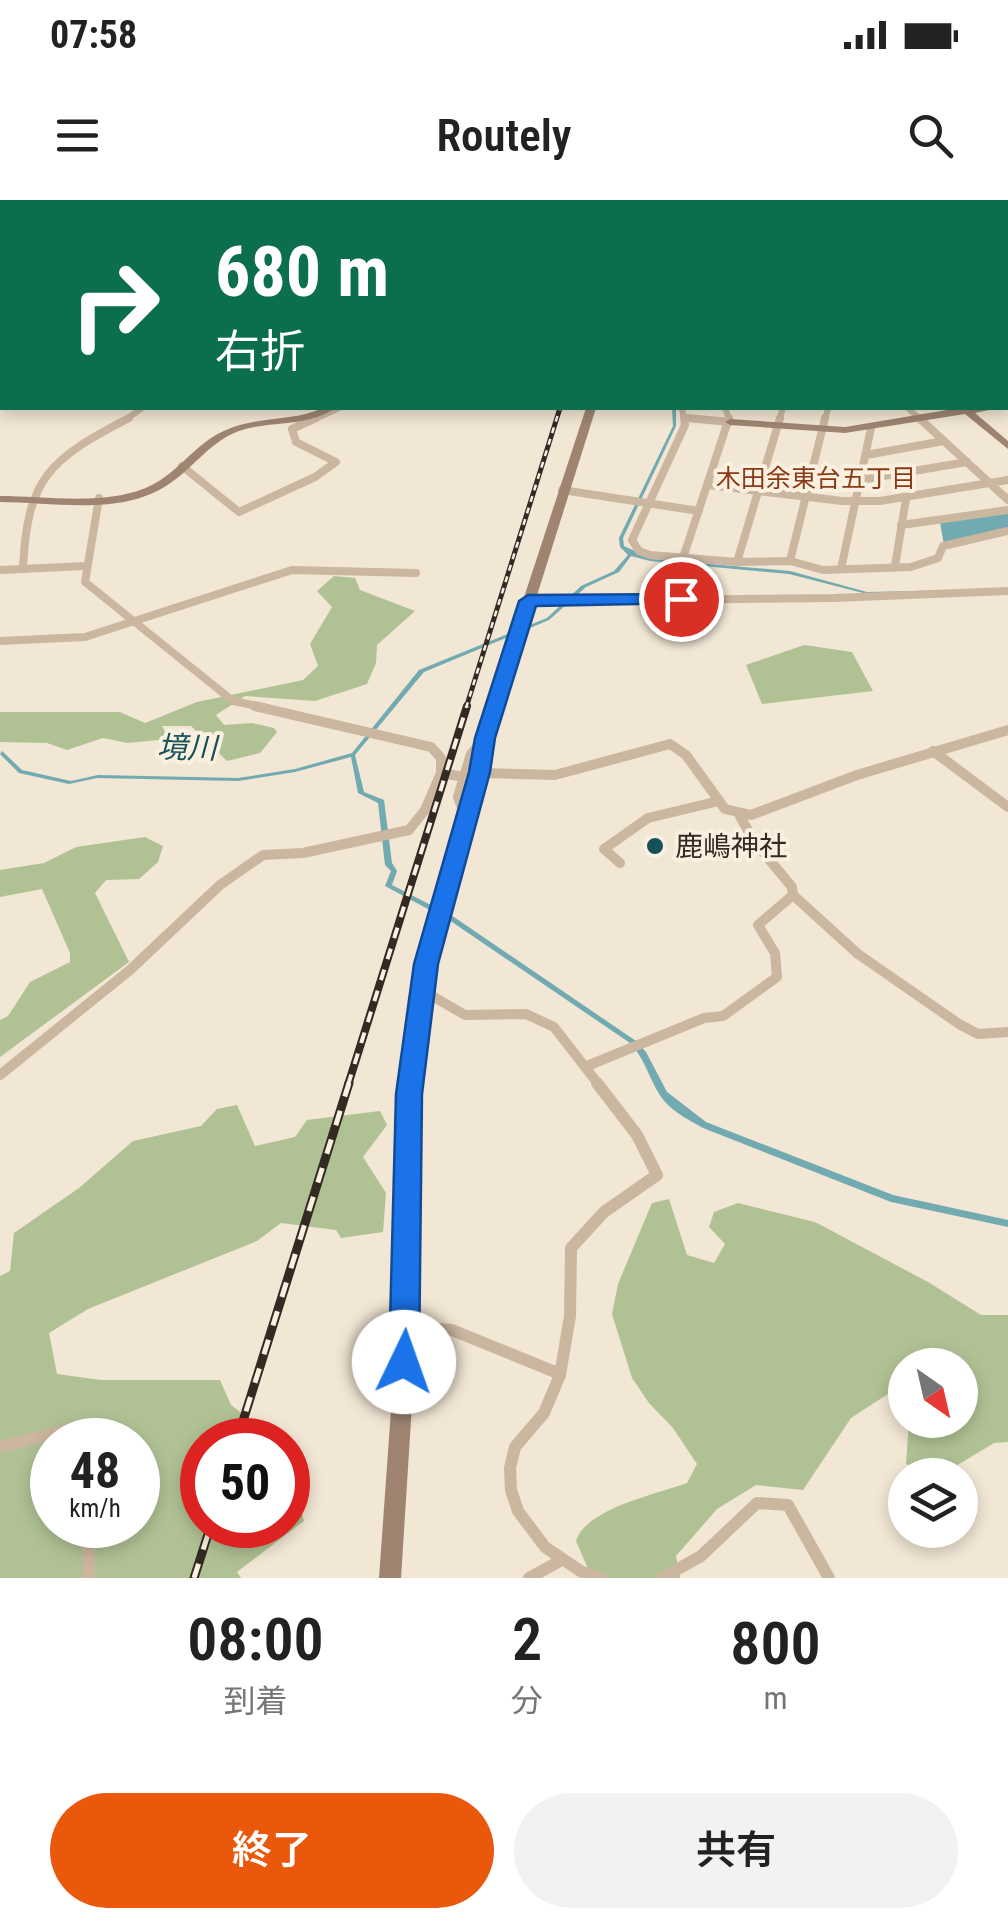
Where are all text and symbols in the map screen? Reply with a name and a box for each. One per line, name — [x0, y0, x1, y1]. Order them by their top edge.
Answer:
text: 07:58 — [50, 13, 137, 57]
icon: menu — [50, 108, 105, 163]
icon: search — [903, 108, 958, 163]
text: Routely — [436, 109, 572, 162]
text: 680 m — [215, 231, 389, 313]
icon: right — [50, 240, 180, 370]
text: 右折 — [215, 325, 305, 378]
district label: 木田余東台五丁目 — [716, 464, 916, 493]
pin — [639, 557, 724, 642]
icon: arrive — [654, 572, 709, 627]
water label: 境川 — [157, 729, 220, 766]
place label: 鹿嶋神社 — [675, 830, 787, 863]
marker: 鹿嶋神社 — [644, 835, 666, 857]
position arrow — [352, 1310, 456, 1414]
north arrow — [888, 1348, 978, 1438]
map controls — [888, 1348, 978, 1548]
speed limit sign: 50 — [180, 1418, 310, 1548]
text: 48 — [70, 1442, 120, 1500]
button: layers — [888, 1458, 978, 1548]
text: km/h — [69, 1494, 121, 1523]
text: 08:00 — [187, 1604, 324, 1675]
text: 2 — [512, 1604, 542, 1675]
text: 800 — [730, 1608, 821, 1679]
text: m — [763, 1679, 788, 1717]
text: 到着 — [223, 1682, 288, 1720]
text: 分 — [511, 1682, 543, 1720]
button: 終了 — [50, 1793, 494, 1908]
button: 共有 — [514, 1793, 958, 1908]

